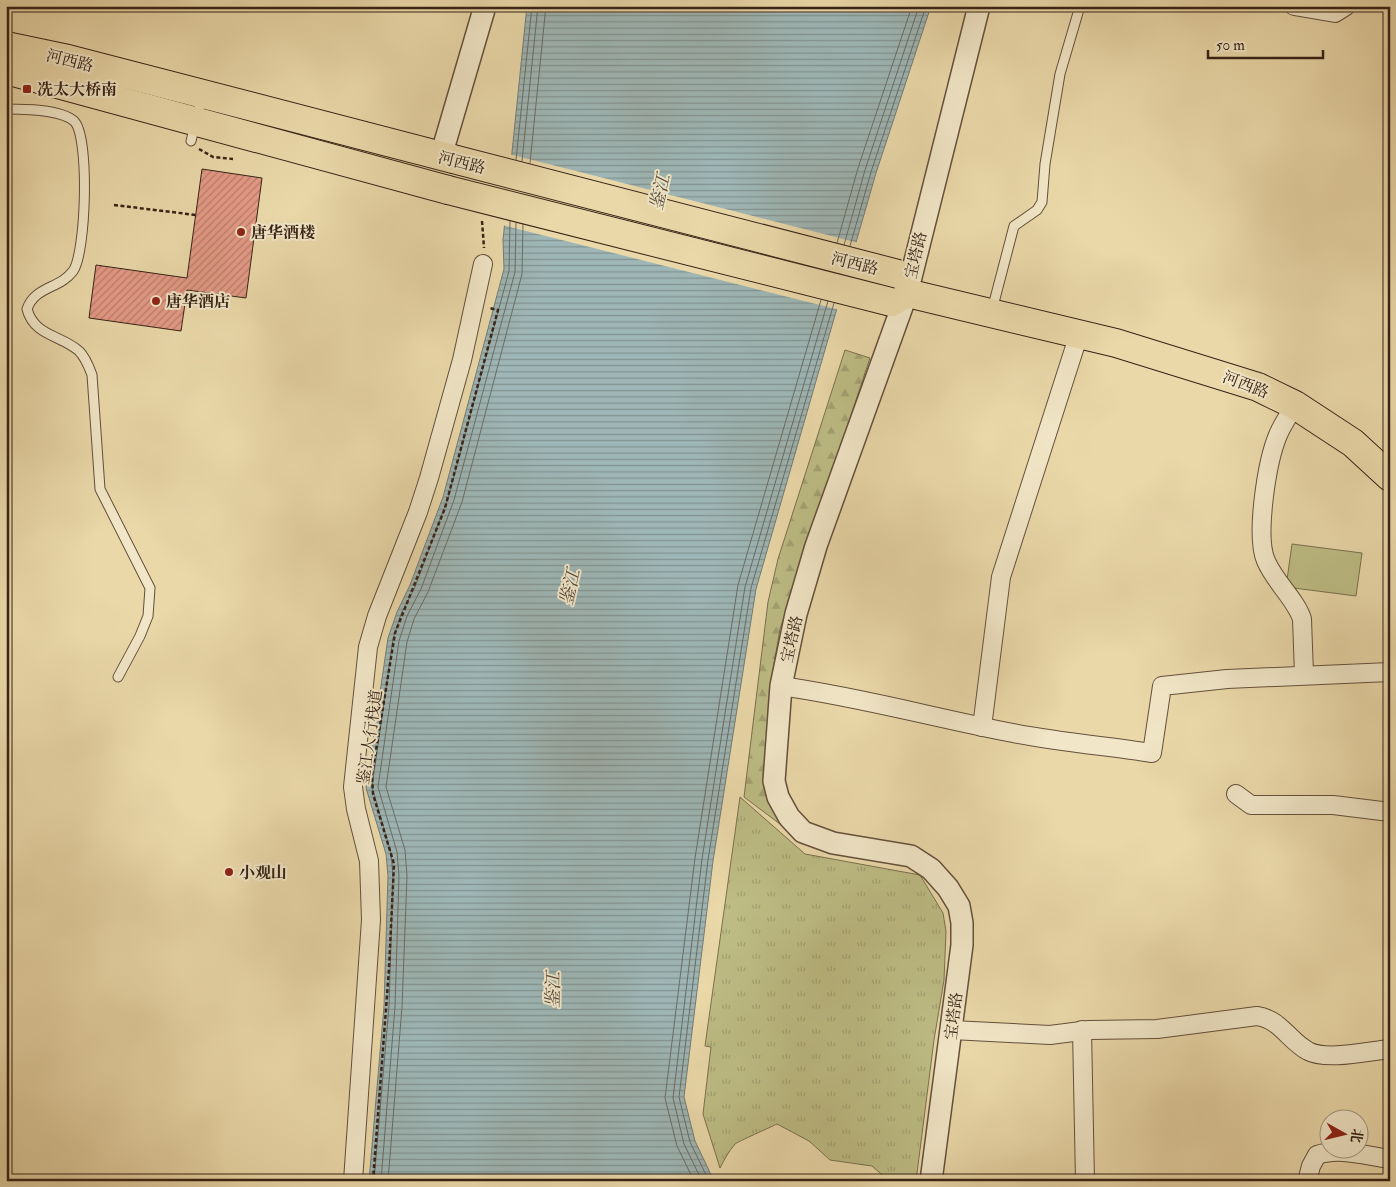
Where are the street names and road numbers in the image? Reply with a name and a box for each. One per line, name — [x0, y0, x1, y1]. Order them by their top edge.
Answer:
street label: 河西路 — [44, 45, 95, 76]
street label: 河西路 — [436, 147, 487, 178]
street label: 宝塔路 — [901, 230, 931, 281]
street label: 河西路 — [829, 248, 880, 279]
street label: 河西路 — [1220, 367, 1272, 403]
street label: 宝塔路 — [777, 614, 807, 665]
street label: 鉴江人行栈道 — [353, 688, 387, 786]
street label: 宝塔路 — [941, 991, 967, 1041]

